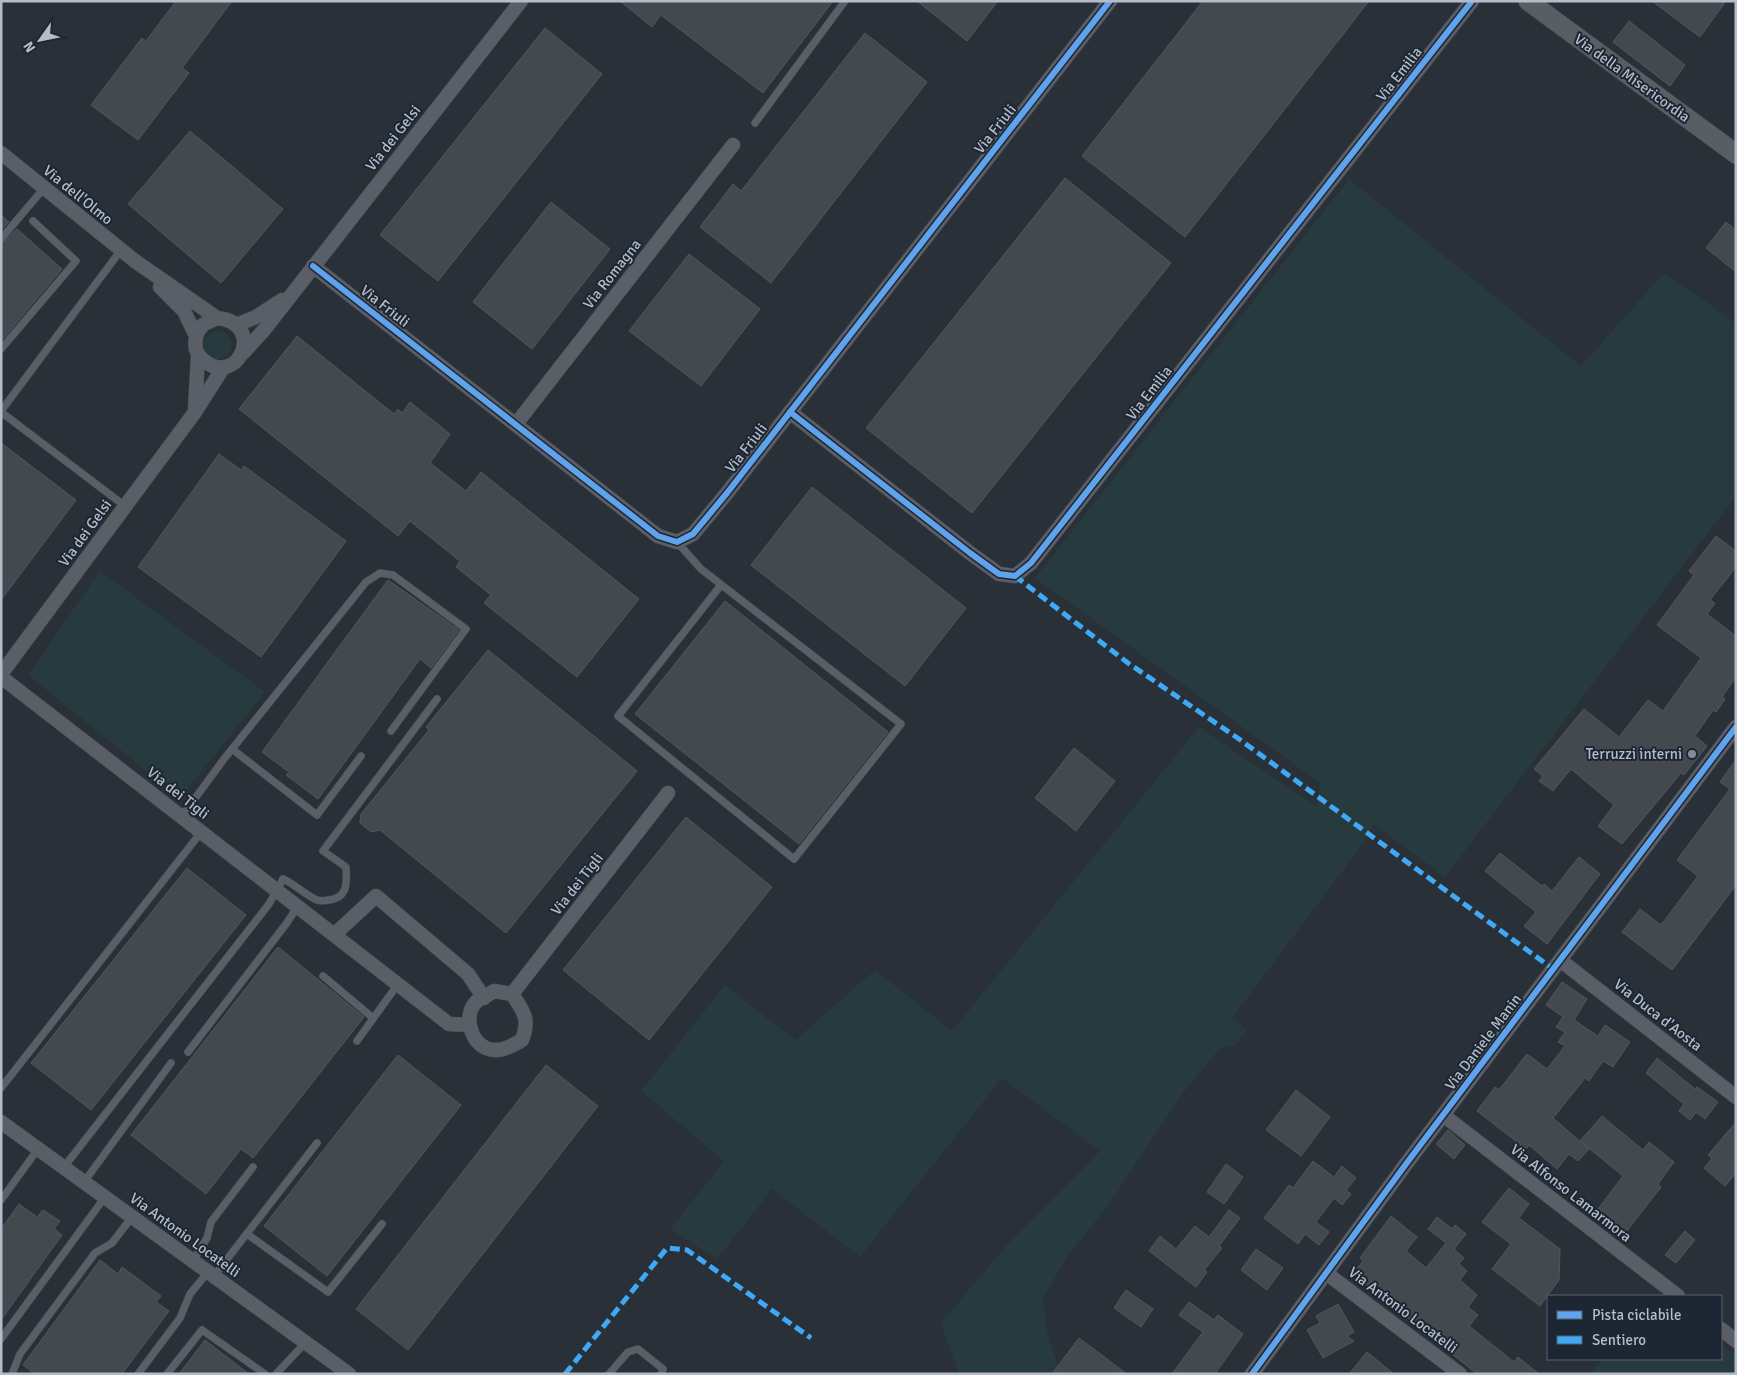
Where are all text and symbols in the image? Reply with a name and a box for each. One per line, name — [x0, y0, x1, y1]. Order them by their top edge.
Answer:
north arrow — [15, 15, 65, 65]
street label: Via della Misericordia — [1571, 30, 1693, 126]
text: N — [20, 38, 39, 56]
street label: Via Emilia — [1372, 43, 1426, 105]
street label: Via dei Gelsi — [362, 101, 424, 175]
street label: Via Friuli — [970, 101, 1020, 157]
street label: Via dell'Olmo — [40, 161, 117, 229]
street label: Via Romagna — [579, 236, 645, 312]
street label: Via Friuli — [357, 281, 413, 331]
street label: Via Emilia — [1122, 362, 1176, 424]
street label: Via Friuli — [721, 420, 771, 476]
street label: Via dei Gelsi — [55, 496, 115, 570]
place label: Terruzzi interni — [1586, 745, 1682, 763]
marker: Terruzzi interni — [1686, 748, 1698, 760]
street label: Via dei Tigli — [143, 763, 213, 823]
street label: Via dei Tigli — [547, 849, 607, 919]
street label: Via Duca d'Aosta — [1610, 975, 1706, 1055]
street label: Via Daniele Manin — [1441, 990, 1525, 1094]
street label: Via Alfonso Lamarmora — [1507, 1140, 1635, 1246]
street label: Via Antonio Locatelli — [126, 1189, 244, 1281]
street label: Via Antonio Locatelli — [1345, 1263, 1461, 1357]
legend — [1547, 1295, 1722, 1360]
text: Pista ciclabile — [1592, 1306, 1681, 1324]
text: Sentiero — [1592, 1331, 1646, 1349]

